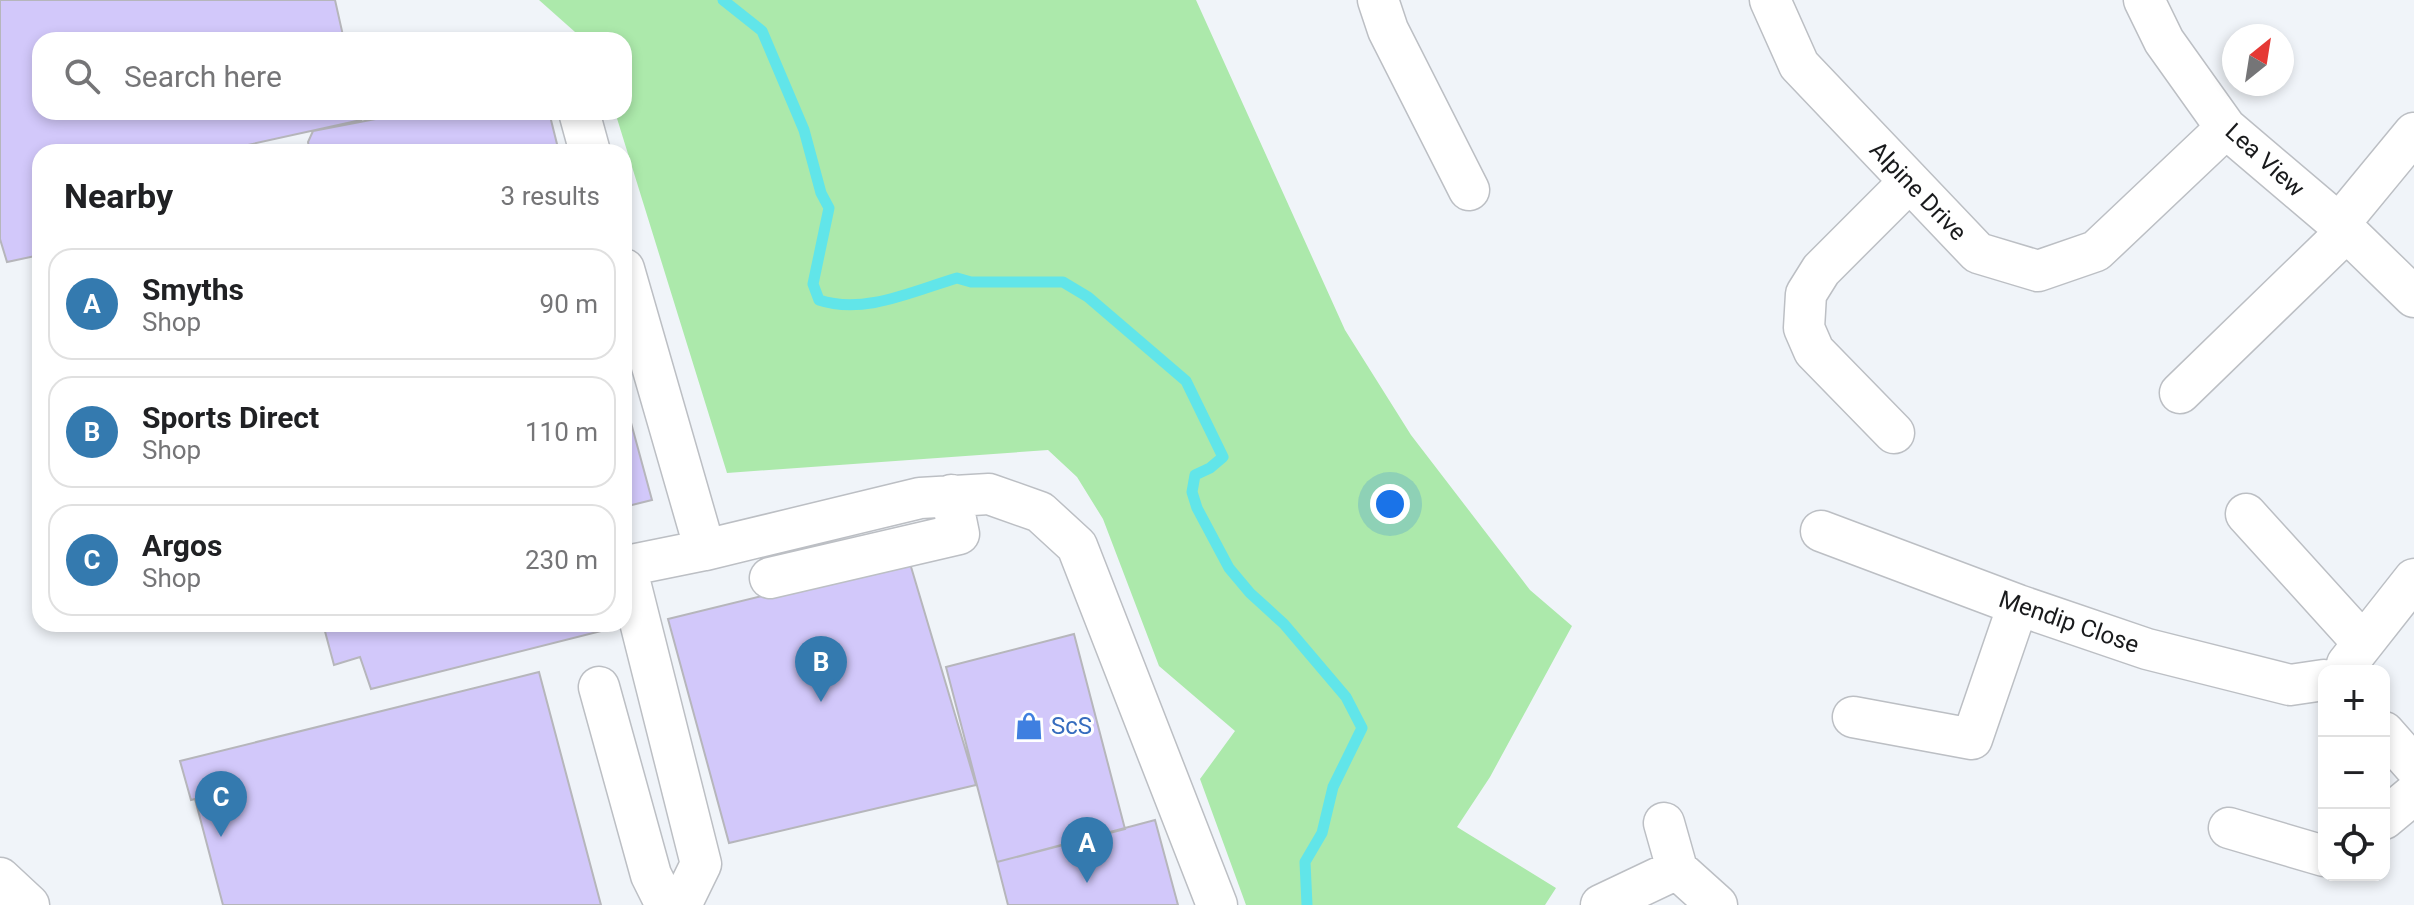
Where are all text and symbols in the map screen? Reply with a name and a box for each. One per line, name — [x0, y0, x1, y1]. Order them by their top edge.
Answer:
north arrow — [2222, 24, 2294, 96]
search box — [32, 32, 632, 120]
icon: search — [60, 54, 104, 98]
text: Search here — [124, 59, 282, 94]
street label: Lea View — [2220, 117, 2310, 203]
street label: Alpine Drive — [1864, 136, 1972, 246]
text: Nearby — [64, 176, 173, 216]
text: 3 results — [501, 181, 600, 211]
text: Smyths — [142, 272, 244, 307]
text: A — [83, 289, 101, 319]
text: 90 m — [540, 289, 598, 319]
text: Shop — [142, 307, 201, 337]
text: Sports Direct — [142, 400, 319, 435]
text: B — [84, 417, 100, 447]
text: 110 m — [525, 417, 598, 447]
text: Shop — [142, 435, 201, 465]
your location — [1370, 484, 1410, 524]
text: Argos — [142, 528, 222, 563]
text: C — [83, 545, 101, 575]
text: 230 m — [525, 545, 598, 575]
text: Shop — [142, 563, 201, 593]
street label: Mendip Close — [1995, 585, 2143, 659]
pin: B — [795, 636, 847, 702]
map controls — [2318, 665, 2390, 881]
button: + — [2318, 665, 2390, 737]
shop icon: ScS — [1014, 711, 1044, 741]
place label: ScS — [1051, 712, 1092, 740]
button: − — [2318, 737, 2390, 809]
pin: C — [195, 771, 247, 837]
button: locate — [2318, 809, 2390, 881]
pin: A — [1061, 817, 1113, 883]

